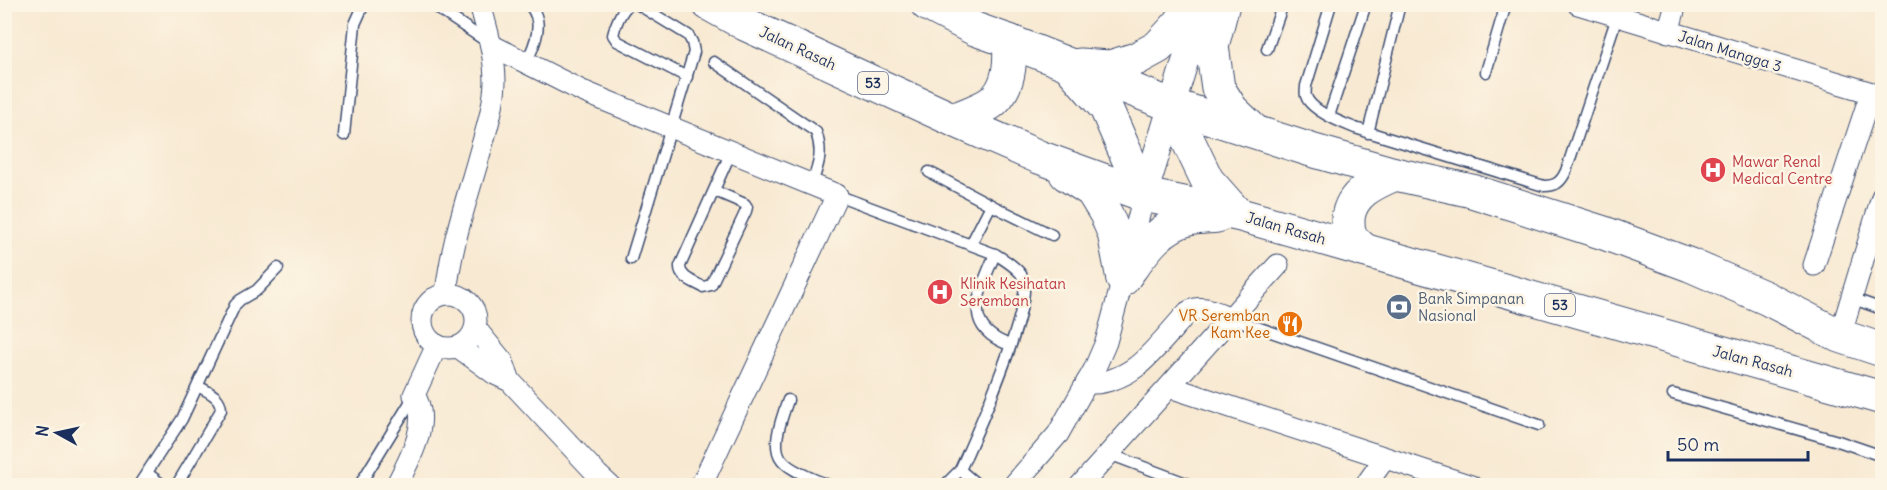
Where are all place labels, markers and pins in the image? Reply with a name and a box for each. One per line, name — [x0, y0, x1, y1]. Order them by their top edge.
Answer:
place label: Mawar Renal Medical Centre — [1732, 152, 1832, 188]
hospital icon: Mawar Renal Medical Centre — [1698, 155, 1728, 185]
place label: Klinik Kesihatan Seremban — [960, 274, 1066, 310]
hospital icon: Klinik Kesihatan Seremban — [925, 277, 955, 307]
place label: Bank Simpanan Nasional — [1418, 289, 1525, 325]
bank icon: Bank Simpanan Nasional — [1384, 292, 1414, 322]
place label: VR Seremban Kam Kee — [1179, 306, 1270, 342]
restaurant icon: VR Seremban Kam Kee — [1275, 309, 1305, 339]

